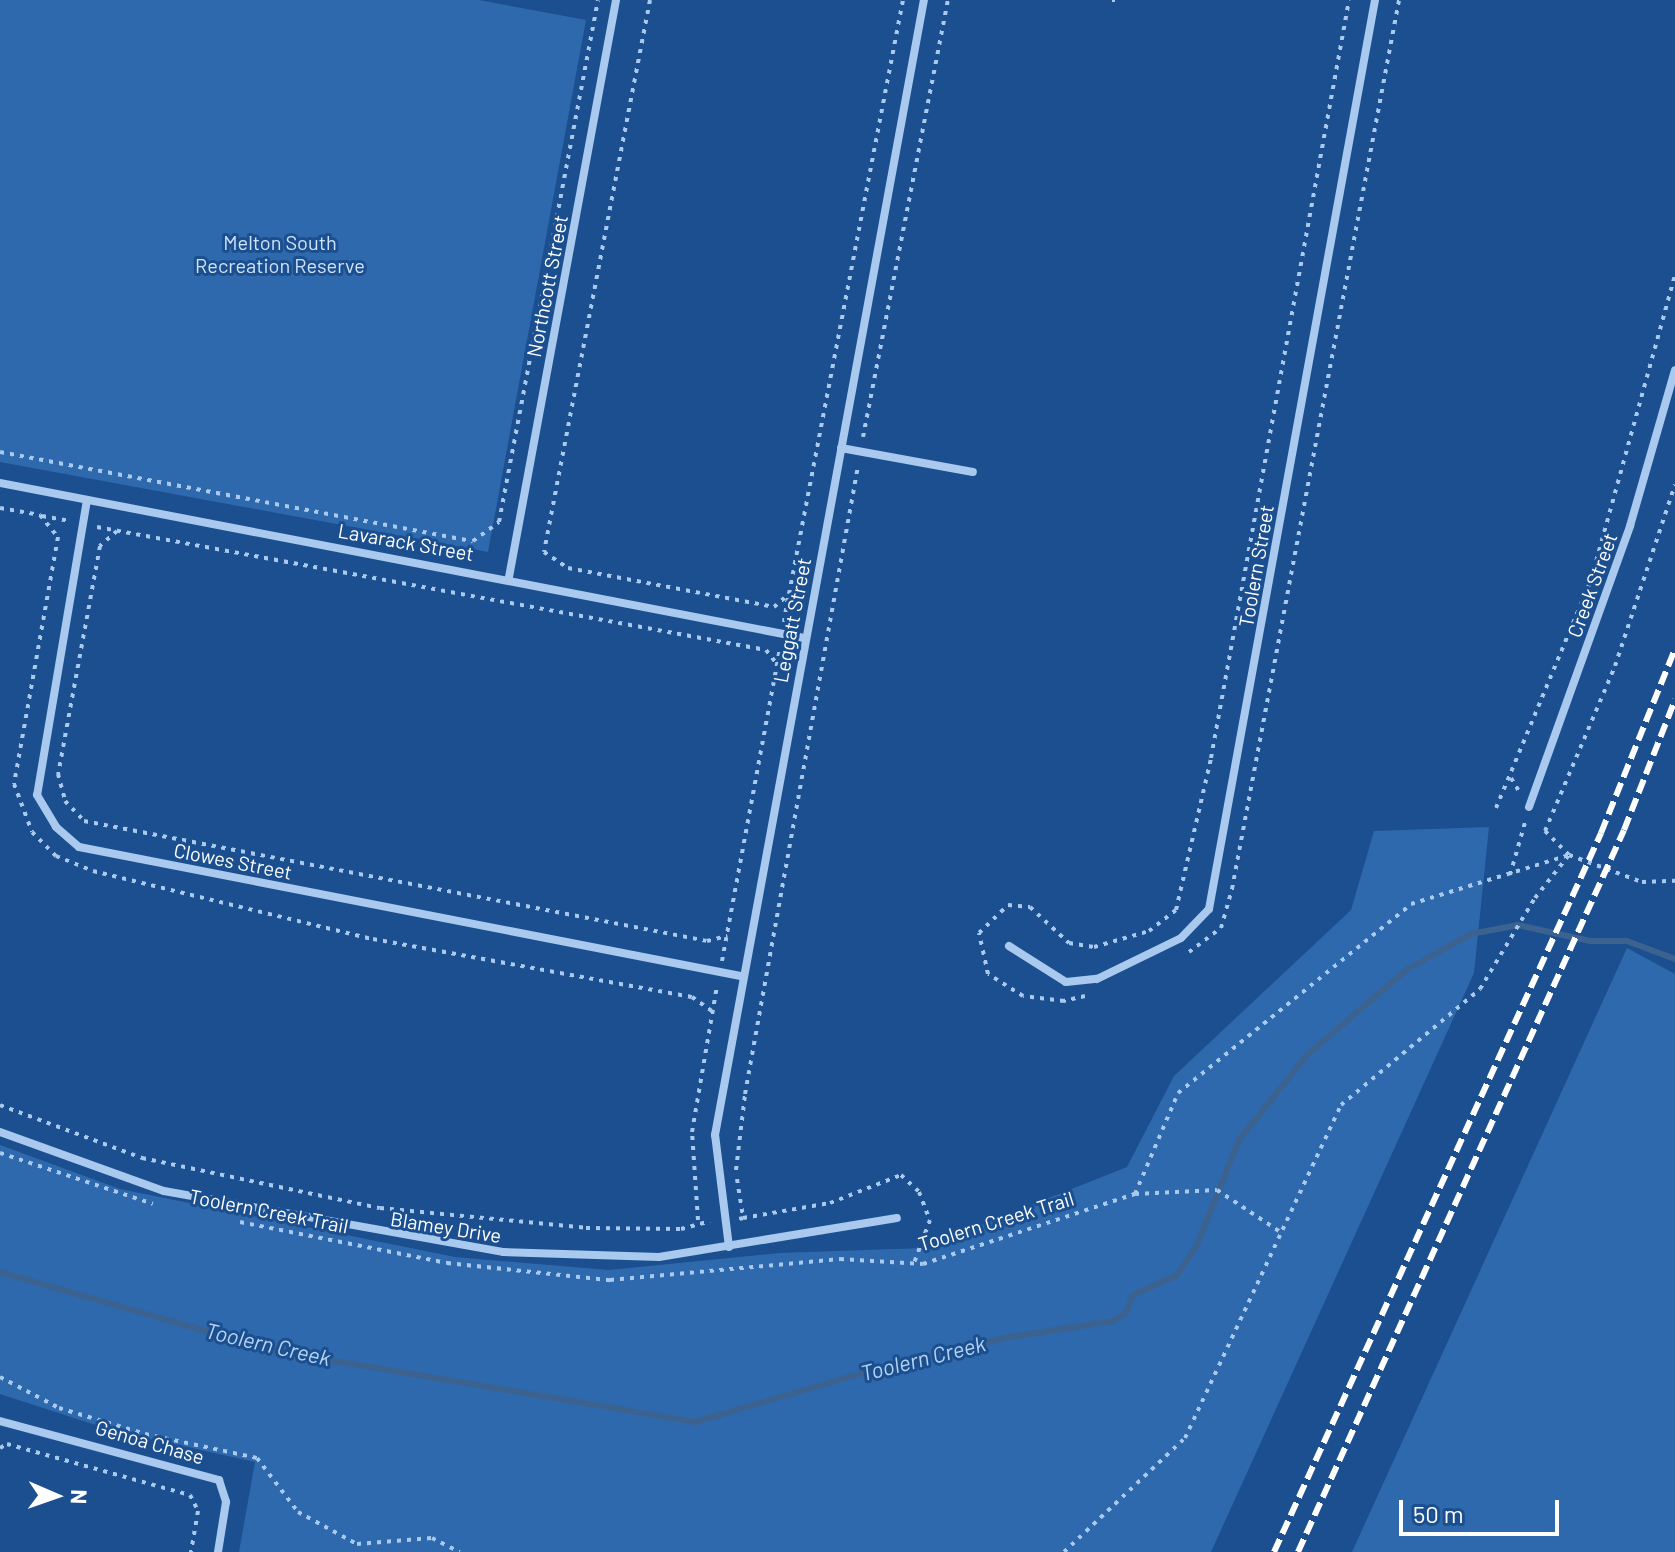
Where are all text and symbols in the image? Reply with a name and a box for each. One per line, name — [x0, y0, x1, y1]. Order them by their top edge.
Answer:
street label: Northcott Street — [521, 213, 573, 359]
park label: Melton South Recreation Reserve — [195, 231, 365, 278]
street label: Toolern Street — [1233, 503, 1279, 629]
street label: Lavarack Street — [336, 518, 476, 566]
street label: Creek Street — [1562, 530, 1622, 640]
street label: Leggatt Street — [768, 556, 816, 684]
street label: Clowes Street — [172, 838, 294, 884]
street label: Toolern Creek Trail — [188, 1184, 350, 1238]
street label: Toolern Creek Trail — [915, 1186, 1077, 1256]
street label: Blamey Drive — [389, 1206, 503, 1248]
water label: Toolern Creek — [203, 1317, 333, 1371]
water label: Toolern Creek — [858, 1330, 988, 1386]
street label: Genoa Chase — [93, 1415, 207, 1469]
north arrow — [16, 1456, 96, 1536]
scale bar — [1403, 1484, 1563, 1534]
text: N — [67, 1489, 93, 1505]
text: 50 m — [1413, 1499, 1464, 1528]

